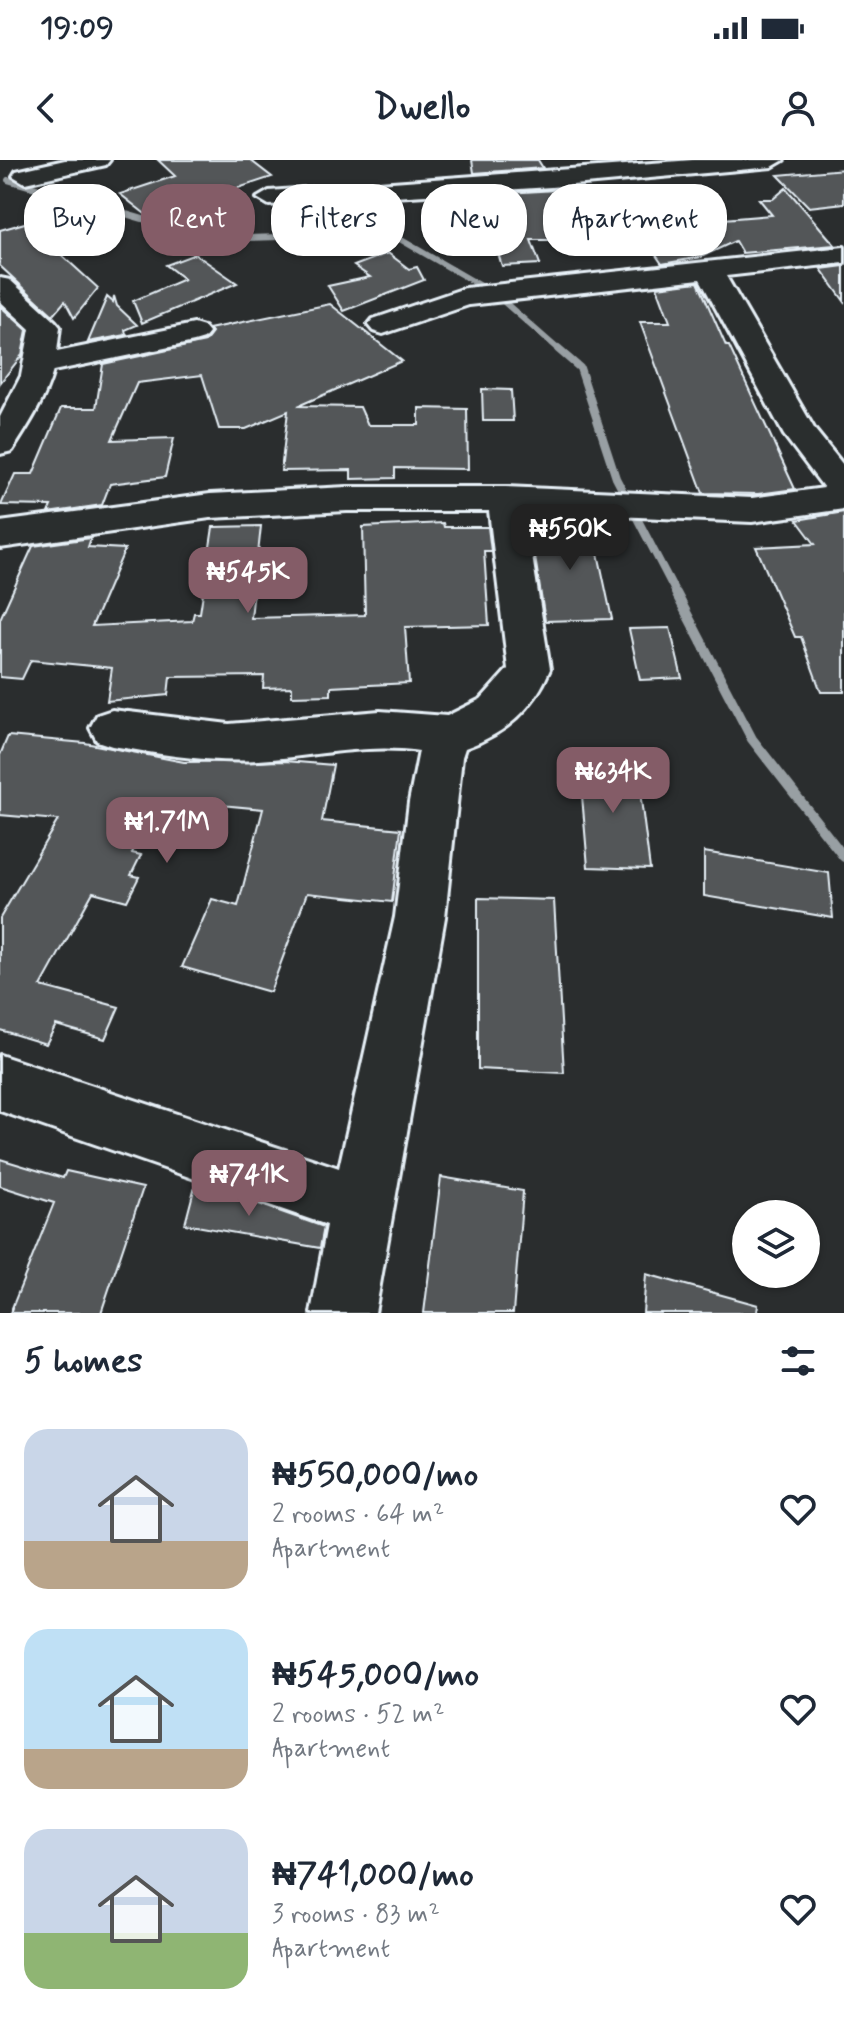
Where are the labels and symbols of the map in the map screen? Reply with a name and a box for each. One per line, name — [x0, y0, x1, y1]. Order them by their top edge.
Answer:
pin: ₦550K — [514, 504, 626, 572]
pin: ₦545K — [192, 547, 304, 615]
pin: ₦634K — [557, 747, 669, 815]
pin: ₦1.71M — [102, 797, 232, 865]
pin: ₦741K — [193, 1150, 305, 1218]

